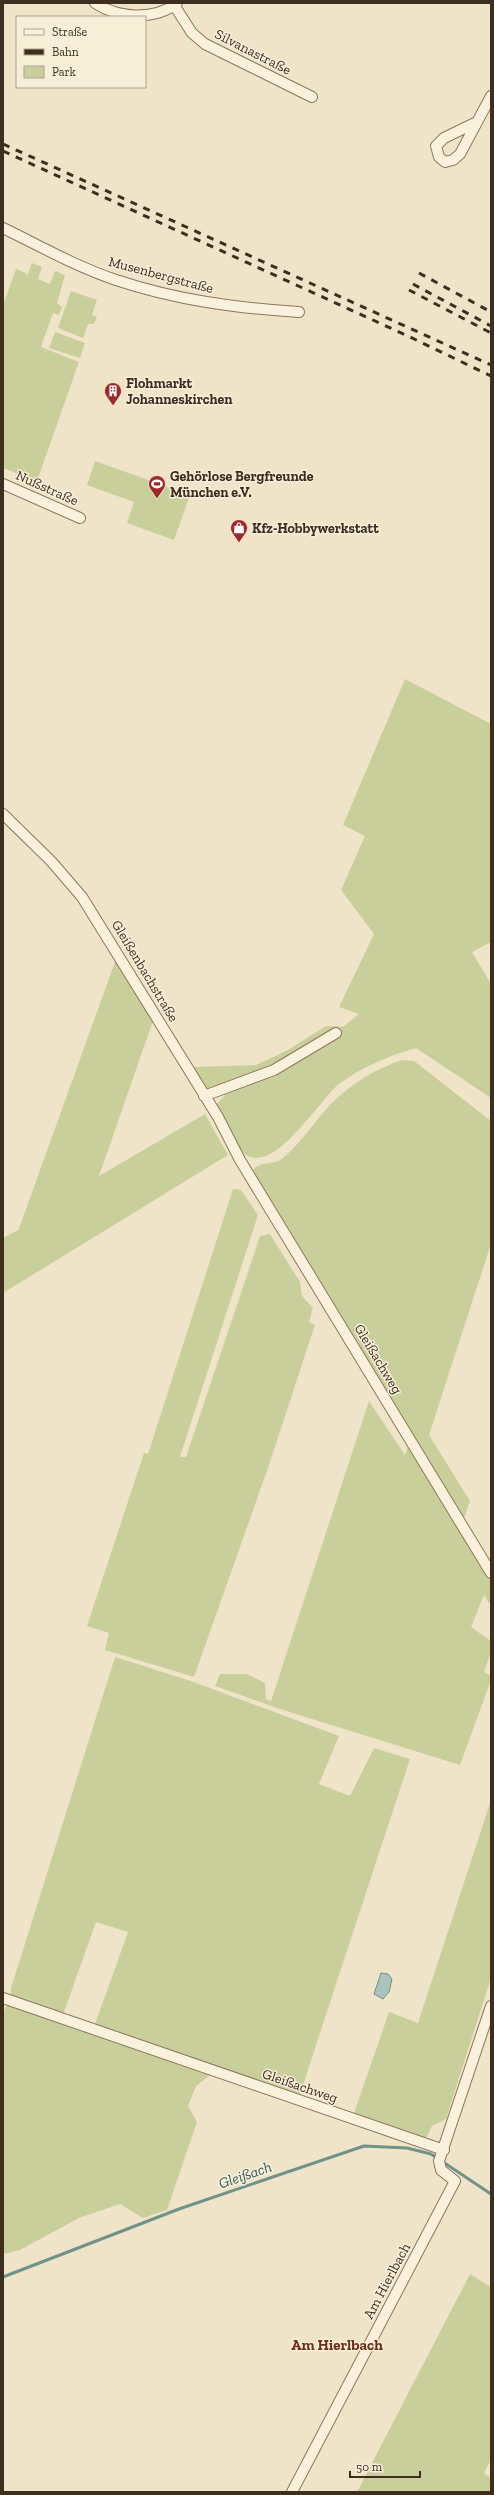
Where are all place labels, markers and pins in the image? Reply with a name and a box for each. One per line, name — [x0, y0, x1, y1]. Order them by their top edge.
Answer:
place label: Flohmarkt Johanneskirchen — [126, 375, 233, 408]
building icon: Flohmarkt Johanneskirchen — [103, 381, 123, 406]
place label: Gehörlose Bergfreunde München e.V. — [170, 468, 314, 501]
sports icon: Gehörlose Bergfreunde München e.V. — [147, 474, 167, 499]
shop icon: Kfz-Hobbywerkstatt — [229, 518, 249, 543]
place label: Kfz-Hobbywerkstatt — [252, 520, 379, 537]

